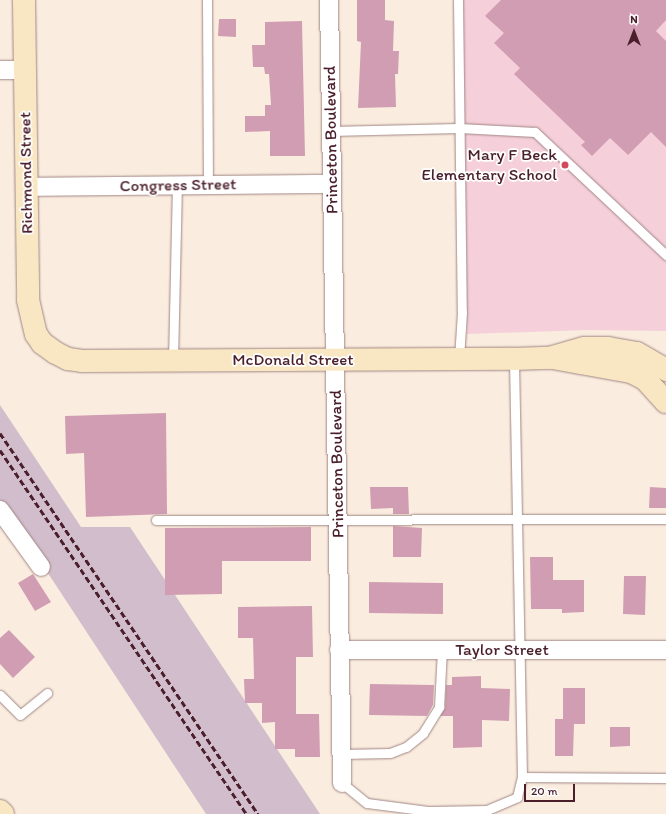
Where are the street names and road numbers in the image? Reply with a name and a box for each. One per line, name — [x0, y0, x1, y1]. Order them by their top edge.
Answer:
street label: Princeton Boulevard — [320, 66, 342, 214]
street label: Richmond Street — [15, 112, 37, 234]
street label: Congress Street — [120, 174, 236, 196]
street label: McDonald Street — [232, 350, 354, 370]
street label: Princeton Boulevard — [326, 390, 348, 538]
street label: Taylor Street — [455, 640, 549, 660]

